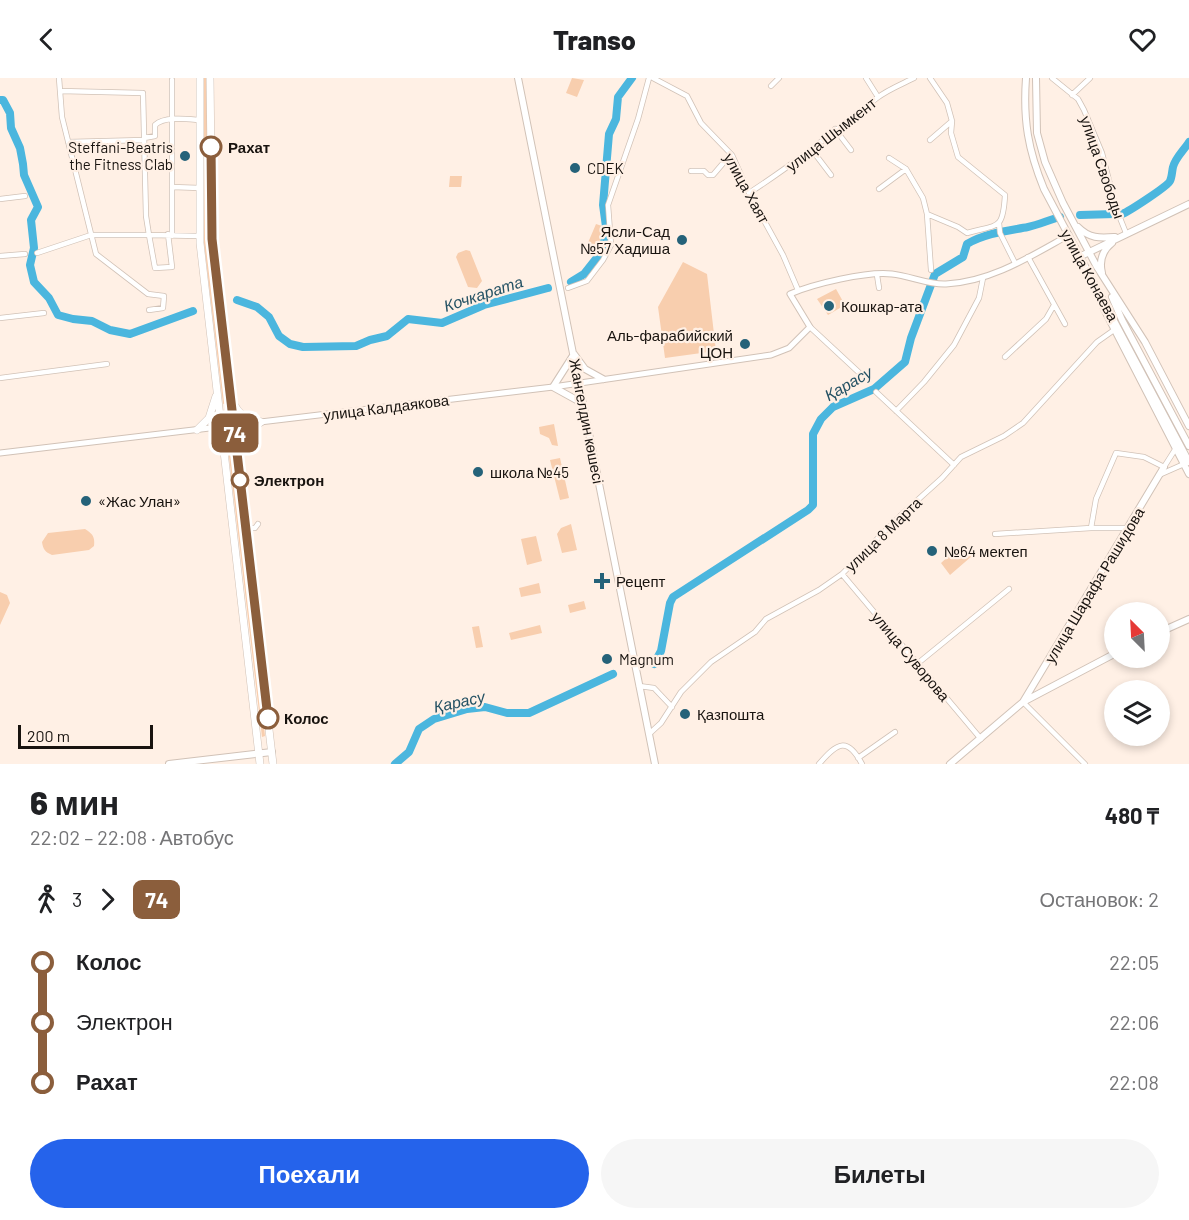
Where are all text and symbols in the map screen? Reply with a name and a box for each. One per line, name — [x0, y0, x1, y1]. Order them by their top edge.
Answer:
icon: back — [30, 23, 63, 56]
text: Transo — [553, 23, 636, 55]
icon: heart — [1126, 23, 1159, 56]
street label: улица Шымкент — [782, 93, 880, 175]
street label: улица Свободы — [1077, 113, 1129, 221]
marker: Рахат — [200, 136, 222, 158]
place label: Steffani-Beatris the Fitness Clab — [68, 138, 173, 173]
place label: Рахат — [228, 138, 270, 156]
marker: Steffani-Beatris the Fitness Clab — [178, 149, 192, 163]
street label: улица Хаят — [720, 150, 774, 226]
place label: CDEK — [587, 159, 624, 177]
marker: CDEK — [568, 161, 582, 175]
place label: Ясли-Сад №57 Хадиша — [580, 222, 671, 257]
street label: улица Конаева — [1057, 226, 1123, 325]
marker: Ясли-Сад №57 Хадиша — [675, 233, 689, 247]
water label: Кочкарата — [441, 271, 525, 315]
place label: Кошкар-ата — [841, 297, 923, 315]
marker: Кошкар-ата — [822, 299, 836, 313]
place label: Аль-фарабийский ЦОН — [607, 326, 733, 361]
marker: Аль-фарабийский ЦОН — [738, 337, 752, 351]
street label: Жангелдин көшесі — [566, 357, 608, 485]
water label: Қарасу — [821, 361, 876, 404]
street label: улица Калдаякова — [322, 390, 451, 424]
line badge: 74 — [208, 414, 262, 452]
text: 74 — [223, 421, 247, 446]
place label: школа №45 — [490, 463, 569, 481]
marker: школа №45 — [471, 465, 485, 479]
marker: Электрон — [231, 471, 249, 489]
place label: Электрон — [254, 471, 324, 489]
place label: «Жас Улан» — [98, 492, 181, 510]
street label: улица 8 Марта — [841, 493, 925, 575]
marker: «Жас Улан» — [79, 494, 93, 508]
street label: улица Шарафа Рашидова — [1040, 503, 1148, 666]
place label: №64 мектеп — [944, 542, 1028, 560]
marker: №64 мектеп — [925, 544, 939, 558]
marker: Рецепт — [593, 572, 611, 590]
place label: Рецепт — [616, 572, 666, 590]
north arrow — [1104, 602, 1170, 668]
map controls — [1104, 602, 1170, 746]
street label: улица Суворова — [868, 607, 954, 705]
place label: Magnum — [619, 650, 674, 668]
marker: Magnum — [600, 652, 614, 666]
button: layers — [1104, 680, 1170, 746]
water label: Қарасу — [432, 686, 487, 716]
place label: Қазпошта — [697, 705, 765, 723]
marker: Колос — [257, 707, 279, 729]
marker: Қазпошта — [678, 707, 692, 721]
place label: Колос — [284, 709, 329, 727]
scale bar — [18, 722, 153, 750]
text: 200 m — [27, 726, 70, 745]
text: 6 мин — [30, 782, 119, 822]
text: 480 ₸ — [1105, 802, 1159, 828]
text: 22:02 – 22:08 · Автобус — [30, 825, 234, 849]
icon: walk — [30, 883, 63, 916]
icon: forward — [91, 883, 124, 916]
text: 3 — [72, 887, 82, 911]
text: 74 — [145, 887, 168, 912]
text: Остановок: 2 — [1039, 887, 1159, 911]
text: Колос — [76, 948, 141, 974]
text: 22:05 — [1109, 950, 1159, 974]
text: Электрон — [76, 1008, 173, 1034]
text: 22:06 — [1109, 1010, 1159, 1034]
text: Рахат — [76, 1068, 138, 1094]
text: 22:08 — [1109, 1070, 1159, 1094]
button: Поехали — [30, 1139, 589, 1208]
button: Билеты — [601, 1139, 1159, 1208]

